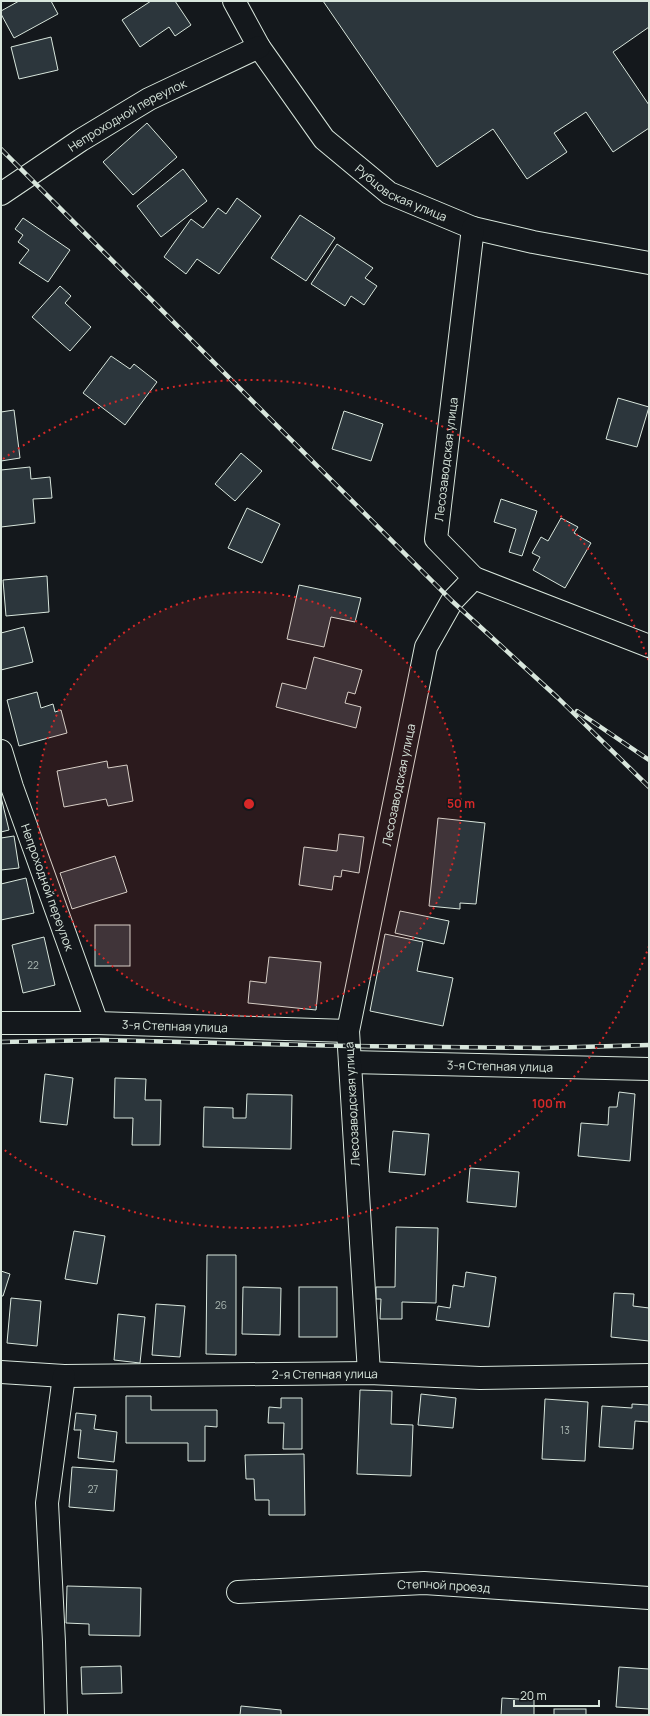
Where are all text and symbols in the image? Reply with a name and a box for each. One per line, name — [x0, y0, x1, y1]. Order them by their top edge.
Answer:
street label: Непроходной переулок — [64, 74, 190, 155]
street label: Рубцовская улица — [352, 160, 450, 225]
street label: Лесозаводская улица — [430, 396, 461, 522]
street label: Лесозаводская улица — [377, 722, 419, 847]
text: 50 m — [447, 795, 475, 812]
centre of rings — [242, 797, 256, 811]
street label: Непроходной переулок — [17, 821, 79, 954]
house number: 22 — [27, 958, 39, 972]
street label: 3-я Степная улица — [122, 1015, 228, 1036]
street label: Лесозаводская улица — [340, 1041, 364, 1167]
street label: 3-я Степная улица — [447, 1056, 553, 1075]
text: 100 m — [532, 1095, 566, 1112]
house number: 26 — [215, 1298, 227, 1312]
street label: 2-я Степная улица — [272, 1364, 378, 1382]
house number: 13 — [560, 1423, 570, 1437]
house number: 27 — [88, 1482, 98, 1496]
street label: Степной проезд — [397, 1574, 491, 1596]
scale bar — [514, 1682, 599, 1708]
text: 20 m — [520, 1687, 547, 1704]

